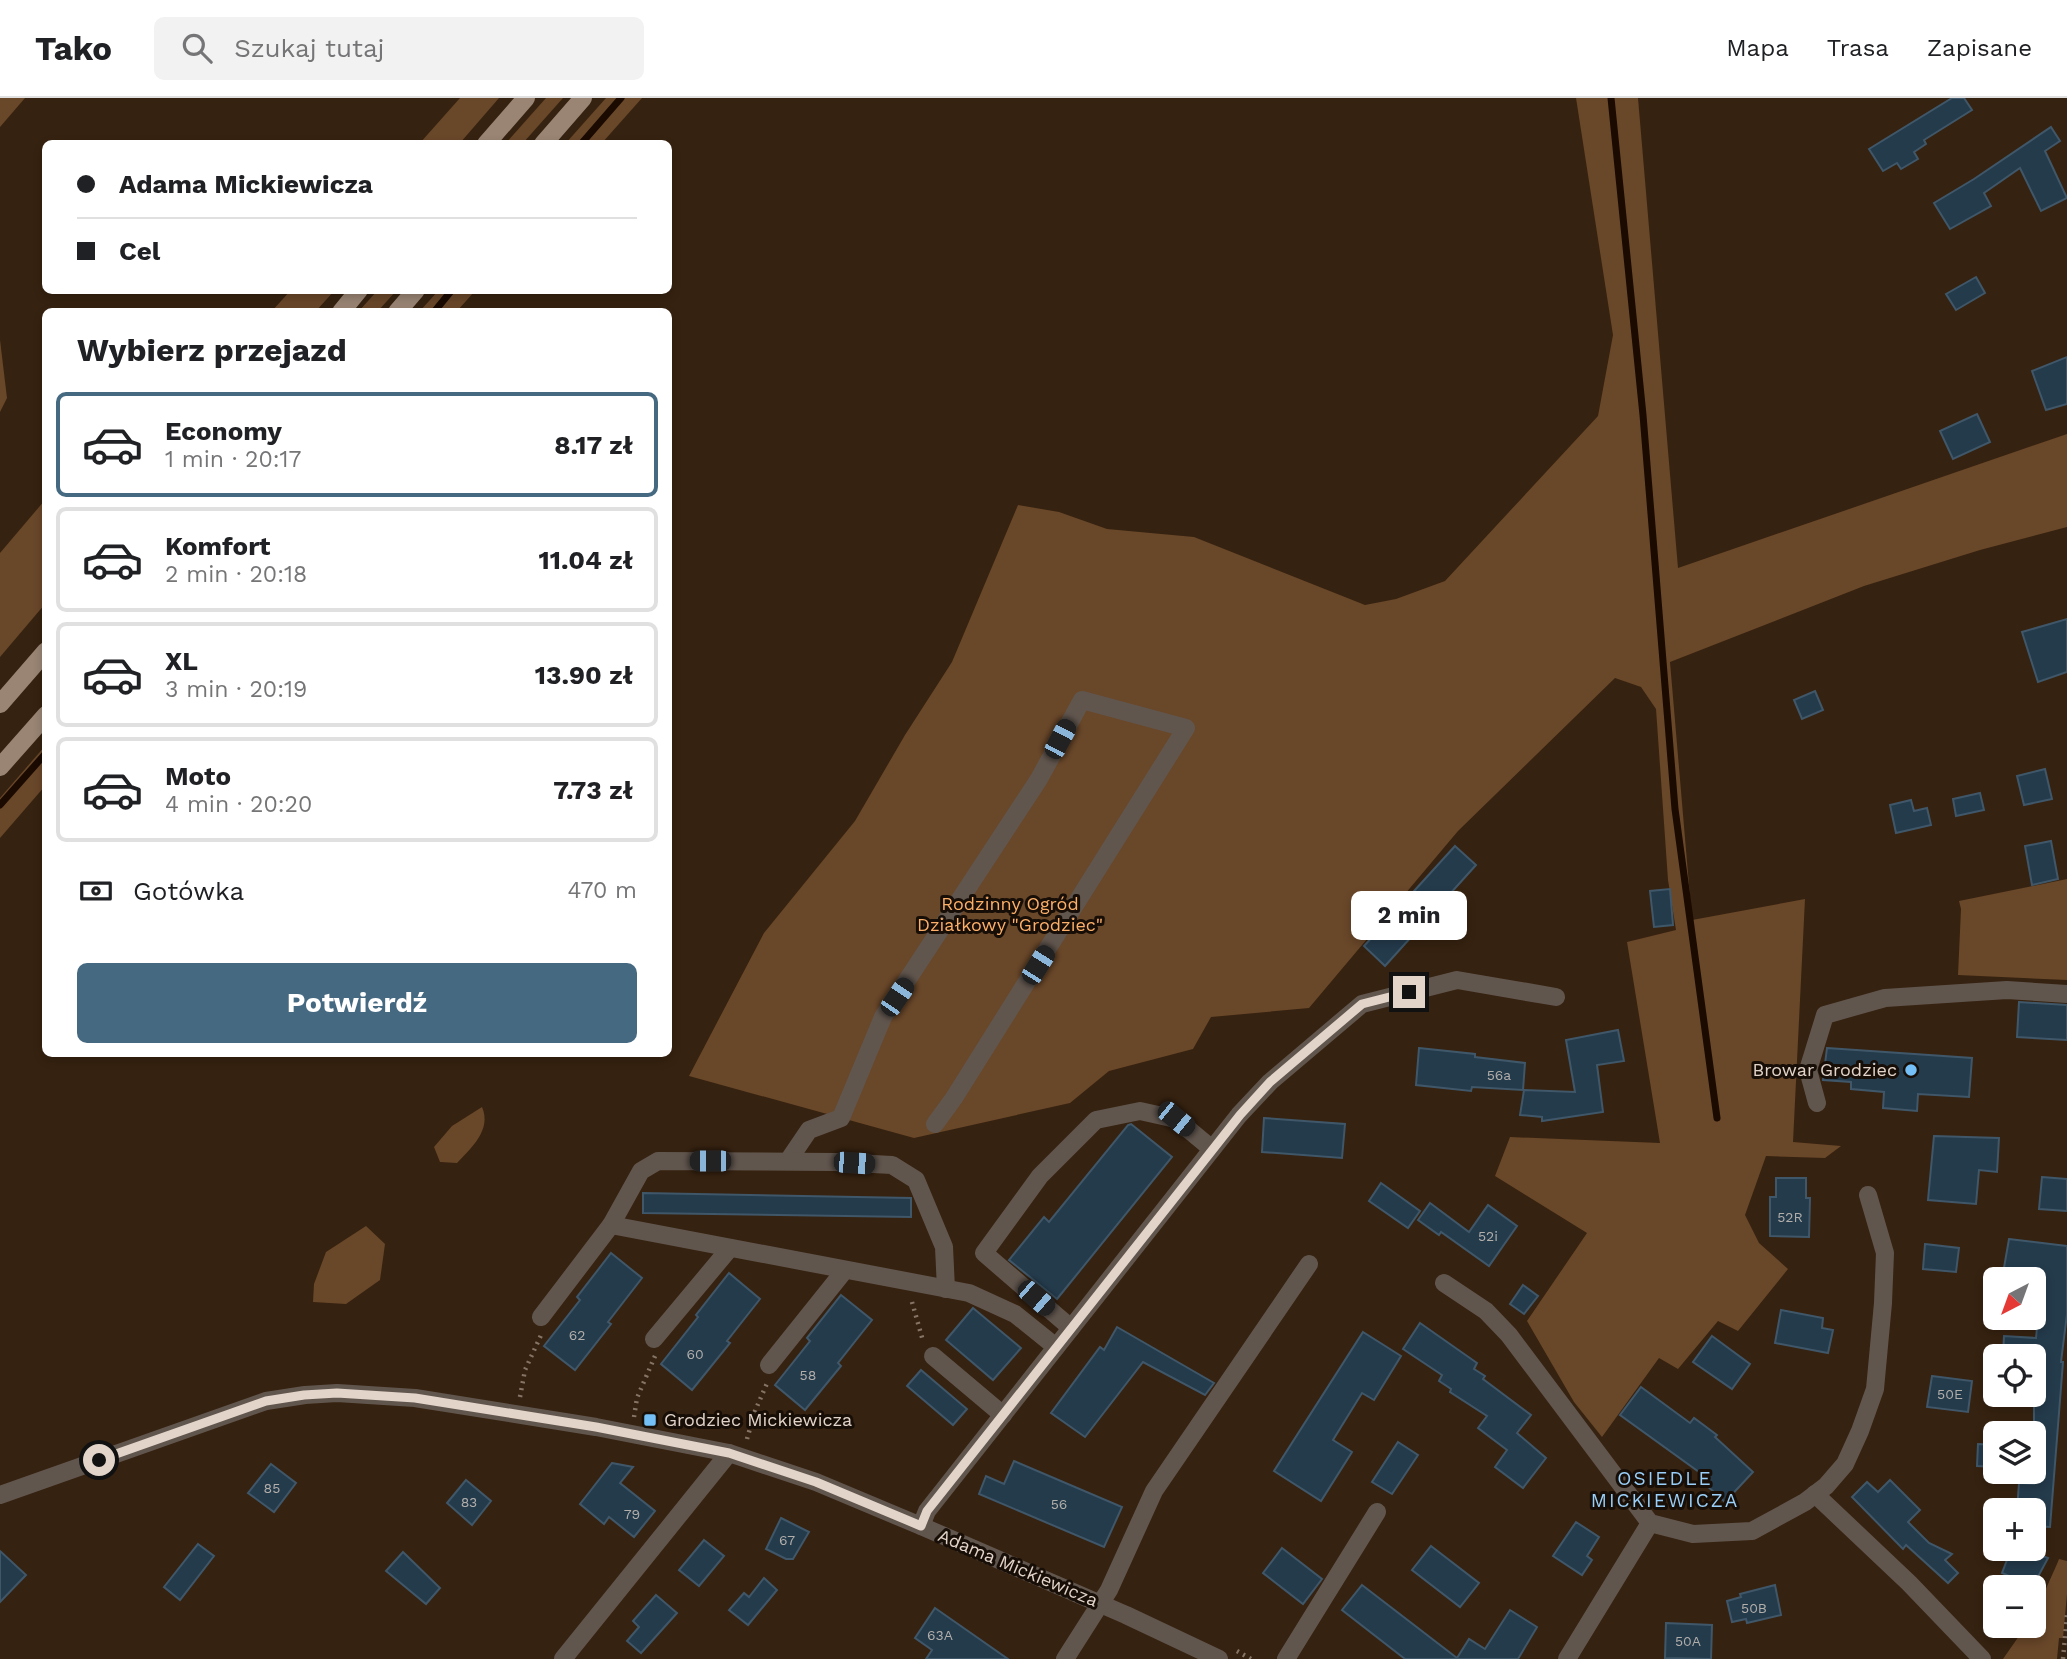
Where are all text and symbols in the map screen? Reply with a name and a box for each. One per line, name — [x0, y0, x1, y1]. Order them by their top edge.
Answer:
search box — [154, 17, 644, 80]
text: Tako — [35, 29, 112, 68]
icon: search — [178, 29, 216, 67]
text: Szukaj tutaj — [234, 33, 385, 63]
text: Mapa — [1726, 34, 1789, 62]
text: Trasa — [1827, 34, 1889, 62]
text: Zapisane — [1927, 34, 2032, 62]
text: Adama Mickiewicza — [119, 169, 373, 199]
text: Cel — [119, 236, 160, 266]
text: Wybierz przejazd — [77, 331, 347, 369]
icon: car — [81, 413, 144, 476]
text: Economy — [165, 416, 282, 446]
text: 8.17 zł — [554, 430, 633, 460]
text: 1 min · 20:17 — [165, 446, 301, 473]
icon: car — [81, 528, 144, 591]
text: Komfort — [165, 531, 270, 561]
text: 11.04 zł — [539, 545, 633, 575]
text: 2 min · 20:18 — [165, 561, 307, 588]
icon: car — [81, 643, 144, 706]
text: XL — [165, 646, 198, 676]
text: 13.90 zł — [535, 660, 633, 690]
text: 3 min · 20:19 — [165, 676, 307, 703]
car — [1041, 716, 1080, 762]
icon: car — [81, 758, 144, 821]
text: Moto — [165, 761, 231, 791]
text: 7.73 zł — [553, 775, 633, 805]
text: 4 min · 20:20 — [165, 791, 312, 818]
icon: cash — [77, 872, 115, 910]
text: Gotówka — [133, 876, 244, 906]
text: 470 m — [568, 877, 637, 904]
callout: 2 min — [1351, 890, 1467, 940]
park label: Rodzinny Ogród Działkowy "Grodziec" — [917, 893, 1103, 935]
text: 2 min — [1378, 902, 1440, 929]
car — [1018, 942, 1059, 988]
button: Potwierdź — [77, 963, 637, 1043]
car — [877, 974, 918, 1020]
route end — [1393, 976, 1425, 1008]
place label: Browar Grodziec — [1753, 1059, 1897, 1080]
marker: Browar Grodziec — [1903, 1062, 1919, 1078]
house number: 56a — [1487, 1067, 1511, 1083]
car — [1154, 1098, 1199, 1140]
car — [690, 1151, 732, 1172]
car — [833, 1151, 876, 1175]
house number: 52R — [1777, 1209, 1803, 1225]
house number: 52i — [1478, 1228, 1498, 1244]
north arrow — [1983, 1267, 2046, 1330]
map controls — [1983, 1267, 2046, 1638]
car — [1014, 1276, 1059, 1320]
house number: 62 — [569, 1327, 585, 1343]
button: locate — [1983, 1344, 2046, 1407]
house number: 60 — [686, 1346, 704, 1362]
house number: 58 — [800, 1367, 816, 1383]
house number: 50E — [1937, 1386, 1963, 1402]
place label: Grodziec Mickiewicza — [664, 1409, 852, 1430]
marker: Grodziec Mickiewicza — [642, 1412, 658, 1428]
button: layers — [1983, 1421, 2046, 1484]
route start — [83, 1444, 115, 1476]
district label: OSIEDLE MICKIEWICZA — [1591, 1467, 1739, 1512]
house number: 85 — [264, 1480, 280, 1496]
house number: 83 — [461, 1494, 477, 1510]
house number: 56 — [1051, 1496, 1067, 1512]
button: + — [1983, 1498, 2046, 1561]
house number: 79 — [624, 1506, 640, 1522]
street label: Adama Mickiewicza — [935, 1524, 1101, 1611]
house number: 67 — [779, 1532, 795, 1548]
button: − — [1983, 1575, 2046, 1638]
house number: 50B — [1741, 1600, 1767, 1616]
house number: 63A — [927, 1627, 953, 1643]
house number: 50A — [1675, 1633, 1701, 1649]

